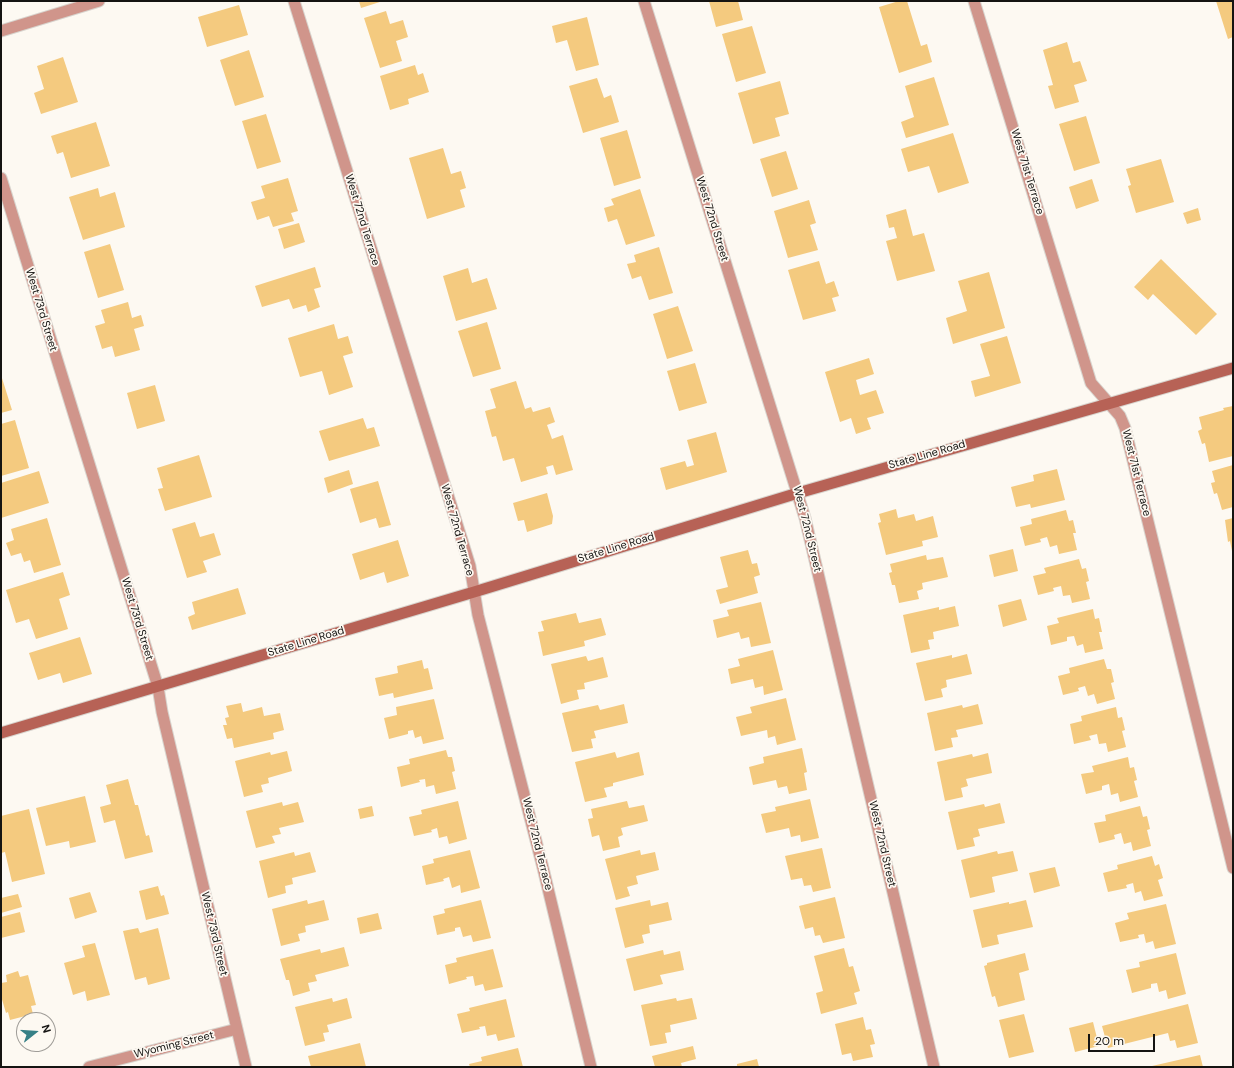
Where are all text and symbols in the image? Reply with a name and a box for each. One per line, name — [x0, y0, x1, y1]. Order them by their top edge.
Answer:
street label: West 71st Terrace — [1008, 128, 1046, 216]
street label: West 72nd Terrace — [342, 173, 382, 267]
street label: West 72nd Street — [693, 175, 731, 263]
street label: West 73rd Street — [22, 267, 60, 353]
street label: West 71st Terrace — [1119, 428, 1153, 518]
street label: State Line Road — [887, 438, 967, 472]
street label: West 72nd Terrace — [438, 483, 476, 577]
street label: West 72nd Street — [790, 485, 824, 573]
street label: State Line Road — [576, 530, 656, 566]
street label: West 73rd Street — [118, 576, 156, 662]
street label: State Line Road — [266, 624, 346, 660]
street label: West 72nd Terrace — [519, 796, 555, 892]
street label: West 72nd Street — [866, 800, 898, 888]
street label: West 73rd Street — [198, 891, 230, 977]
north arrow — [16, 1012, 56, 1052]
text: N — [39, 1023, 54, 1035]
scale bar — [1090, 1026, 1157, 1052]
street label: Wyoming Street — [133, 1029, 215, 1061]
text: 20 m — [1095, 1033, 1124, 1049]

